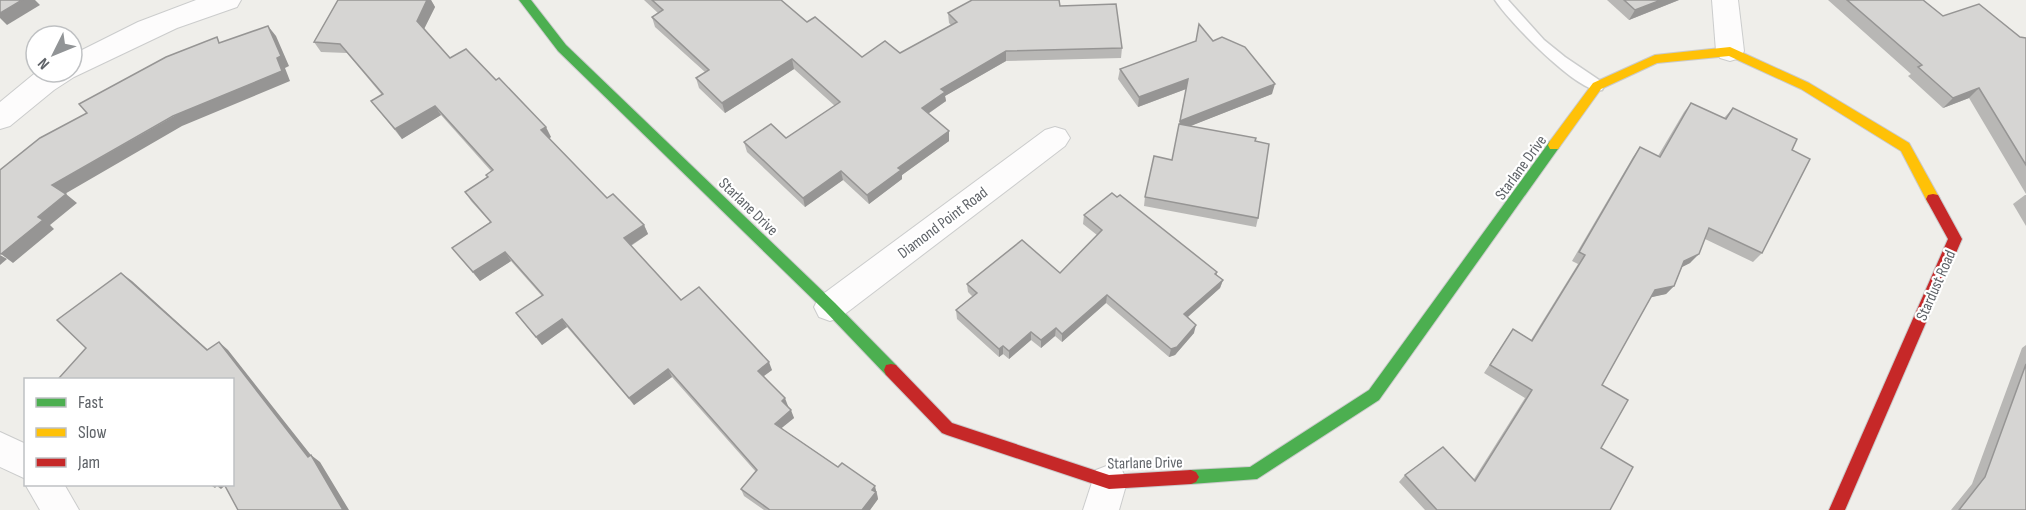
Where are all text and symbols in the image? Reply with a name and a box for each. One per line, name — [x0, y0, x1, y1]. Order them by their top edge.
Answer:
north arrow — [24, 24, 84, 84]
text: N — [34, 54, 54, 73]
street label: Starlane Drive — [1491, 132, 1551, 204]
street label: Starlane Drive — [714, 174, 782, 240]
street label: Diamond Point Road — [894, 183, 992, 263]
street label: Stardust Road — [1912, 247, 1960, 324]
legend — [24, 378, 234, 486]
text: Fast — [78, 392, 104, 413]
text: Slow — [78, 422, 107, 443]
text: Jam — [77, 452, 100, 473]
street label: Starlane Drive — [1107, 453, 1183, 474]

